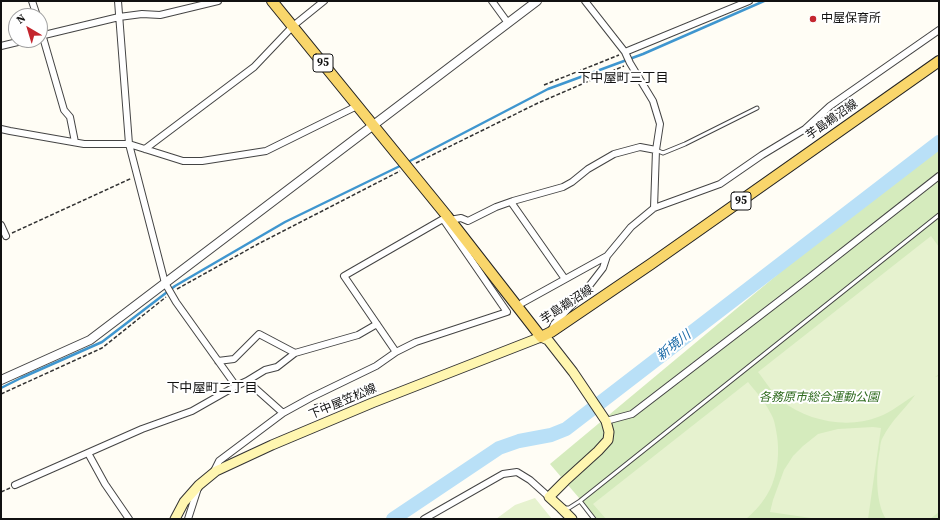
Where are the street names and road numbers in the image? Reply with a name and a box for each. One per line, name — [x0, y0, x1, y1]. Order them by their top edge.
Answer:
road number: 95 — [313, 54, 333, 72]
street label: 芋島鵜沼線 — [803, 97, 861, 143]
road number: 95 — [731, 192, 751, 210]
street label: 芋島鵜沼線 — [538, 283, 596, 327]
street label: 下中屋笠松線 — [307, 381, 379, 423]

